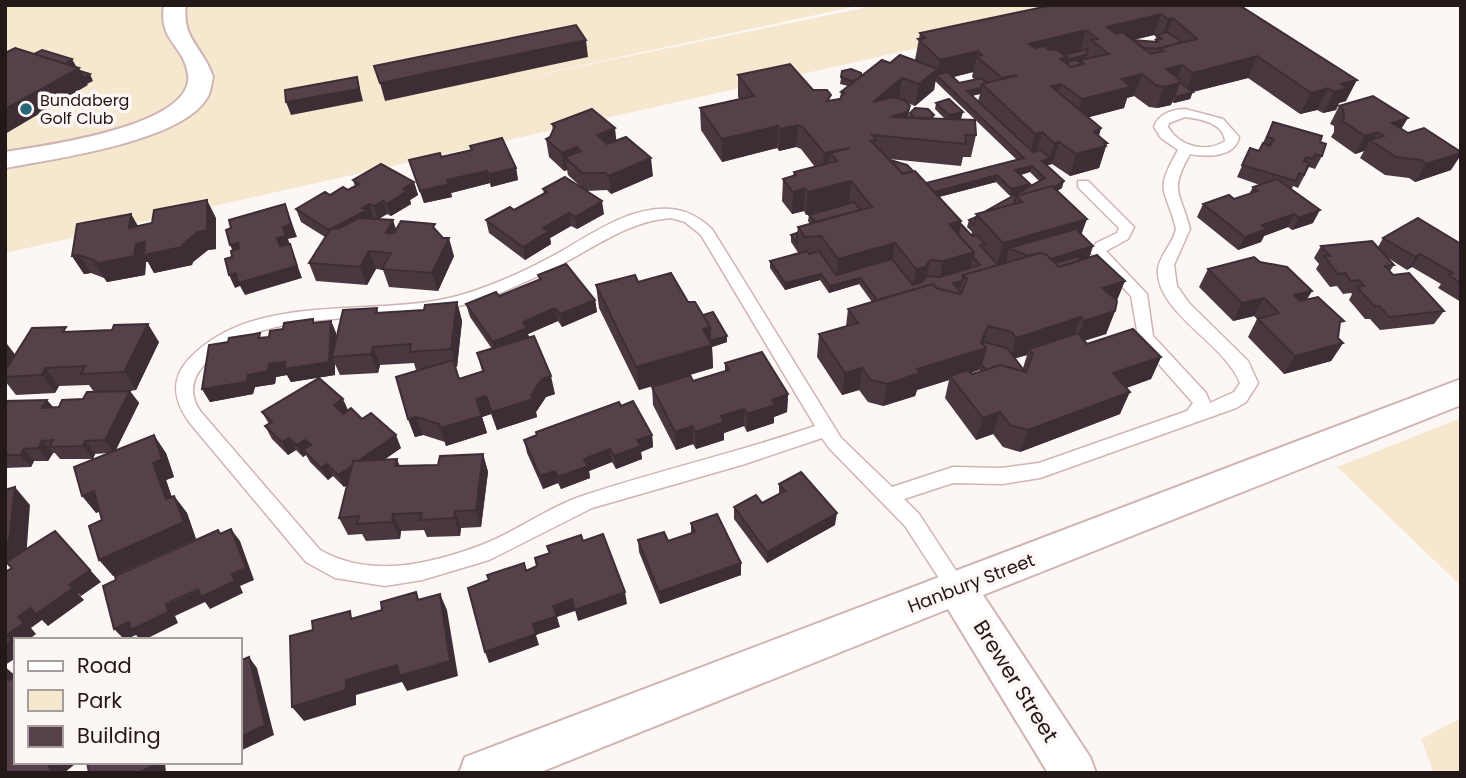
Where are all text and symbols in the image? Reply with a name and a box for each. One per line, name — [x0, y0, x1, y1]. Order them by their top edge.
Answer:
place label: Bundaberg Golf Club — [40, 89, 129, 130]
marker: Bundaberg Golf Club — [18, 101, 34, 117]
street label: Hanbury Street — [904, 547, 1038, 619]
street label: Brewer Street — [967, 614, 1065, 748]
legend — [14, 638, 242, 764]
text: Road — [77, 651, 132, 680]
text: Park — [77, 686, 122, 715]
text: Building — [77, 721, 161, 750]

